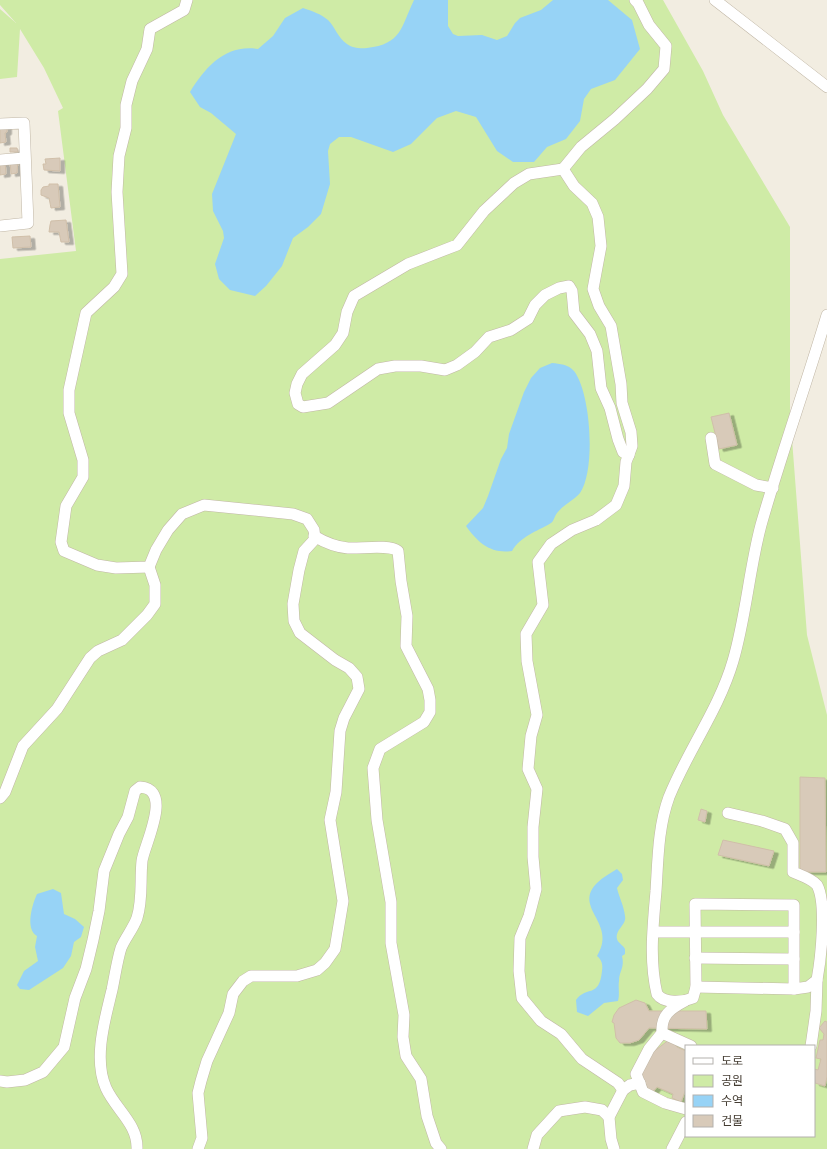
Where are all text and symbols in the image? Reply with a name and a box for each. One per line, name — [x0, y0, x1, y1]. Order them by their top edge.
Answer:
legend — [685, 1045, 815, 1137]
text: 도로 — [721, 1053, 743, 1068]
text: 공원 — [721, 1073, 743, 1088]
text: 수역 — [721, 1093, 743, 1108]
text: 건물 — [721, 1113, 743, 1128]

